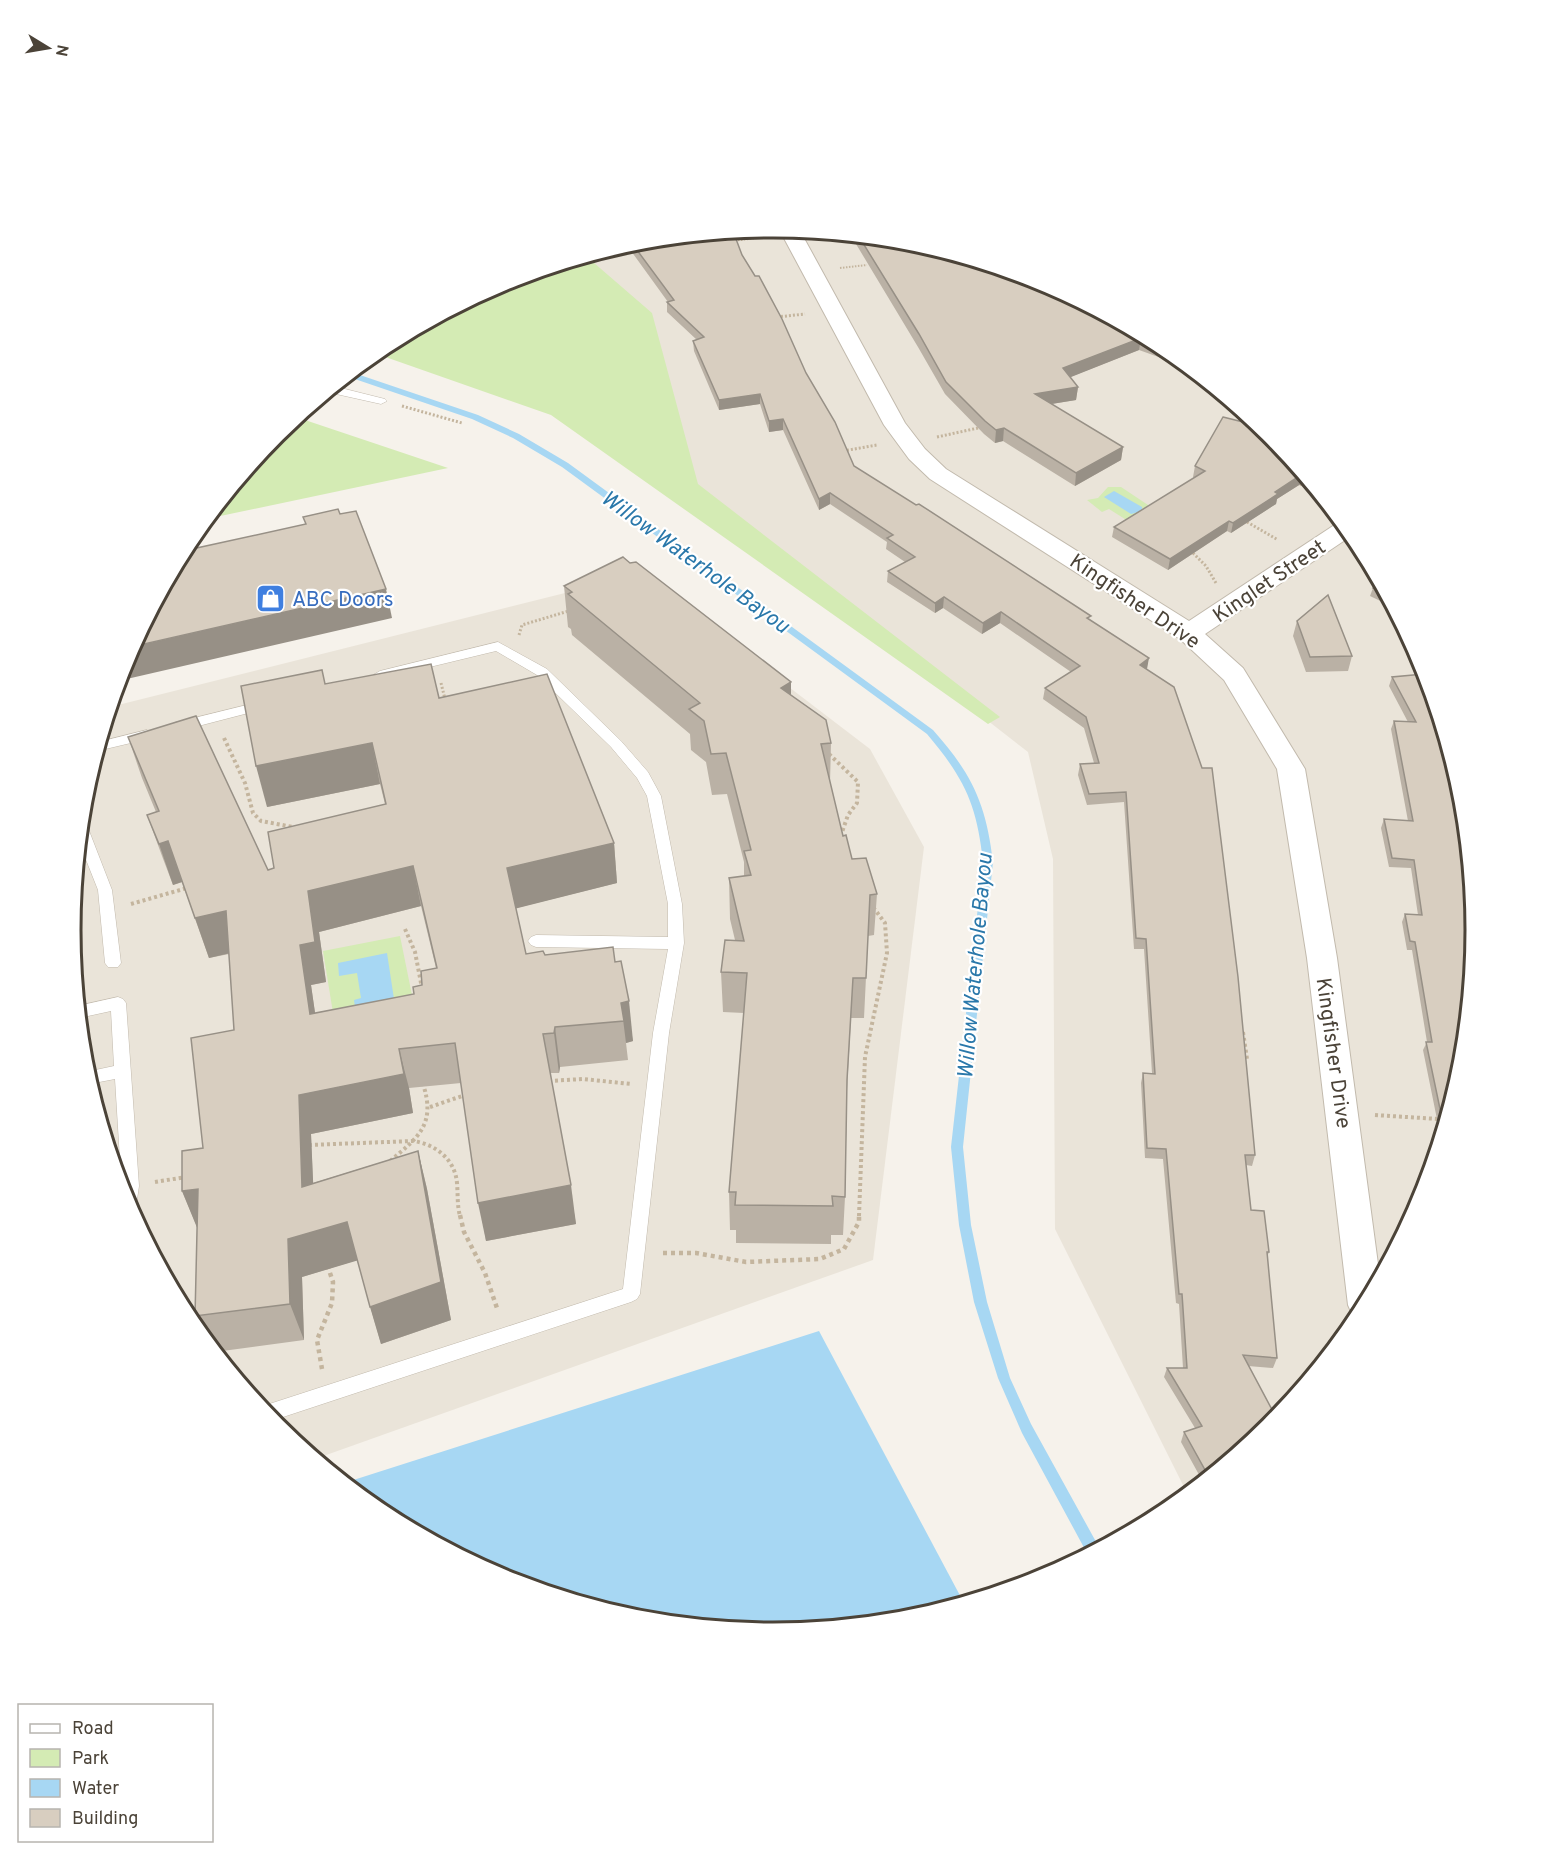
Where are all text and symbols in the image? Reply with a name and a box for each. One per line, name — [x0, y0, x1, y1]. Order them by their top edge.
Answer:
north arrow — [18, 18, 78, 78]
text: N — [50, 43, 72, 58]
water label: Willow Waterhole Bayou — [595, 486, 795, 641]
street label: Kinglet Street — [1208, 535, 1331, 630]
street label: Kingfisher Drive — [1064, 549, 1205, 656]
shop icon: ABC Doors — [255, 583, 287, 615]
place label: ABC Doors — [292, 587, 394, 614]
water label: Willow Waterhole Bayou — [953, 851, 1000, 1080]
street label: Kingfisher Drive — [1309, 976, 1356, 1130]
legend — [18, 1704, 213, 1842]
text: Road — [72, 1718, 114, 1741]
text: Park — [72, 1748, 109, 1771]
text: Water — [72, 1778, 119, 1801]
text: Building — [72, 1808, 138, 1831]

